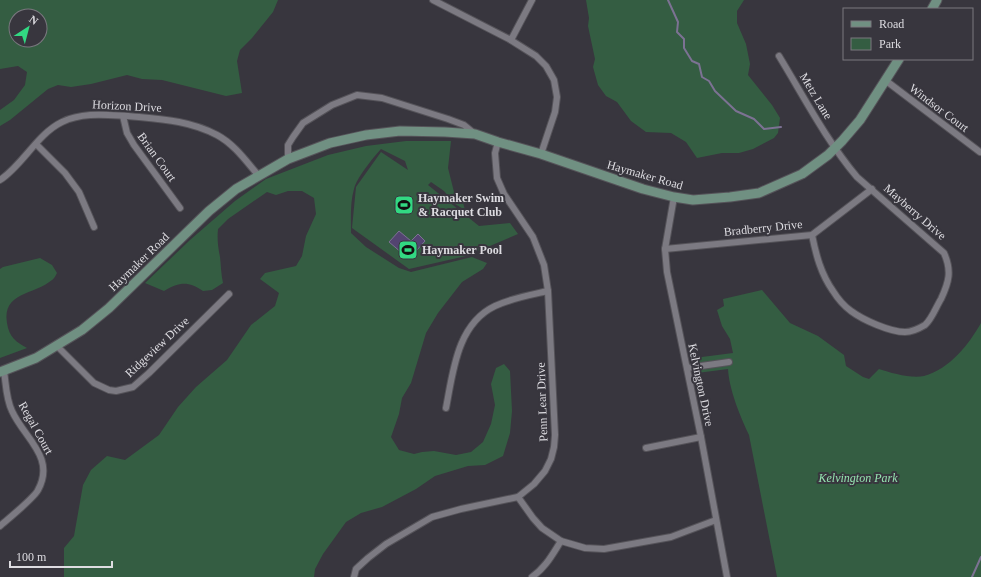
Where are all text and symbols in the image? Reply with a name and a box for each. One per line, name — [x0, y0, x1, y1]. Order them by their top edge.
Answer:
north arrow — [8, 8, 48, 48]
legend — [843, 8, 973, 60]
text: N — [27, 13, 41, 27]
text: Road — [879, 17, 904, 31]
text: Park — [879, 37, 901, 51]
street label: Metz Lane — [797, 70, 835, 122]
street label: Windsor Court — [906, 81, 972, 135]
street label: Horizon Drive — [92, 97, 162, 115]
street label: Brian Court — [135, 130, 180, 185]
street label: Haymaker Road — [605, 157, 685, 193]
street label: Mayberry Drive — [881, 181, 949, 243]
place label: Haymaker Swim & Racquet Club — [418, 191, 504, 219]
sports icon: Haymaker Swim & Racquet Club — [393, 194, 415, 216]
street label: Bradberry Drive — [723, 217, 803, 239]
street label: Haymaker Road — [106, 230, 172, 294]
sports icon: Haymaker Pool — [397, 239, 419, 261]
place label: Haymaker Pool — [422, 243, 503, 257]
street label: Ridgeview Drive — [122, 314, 192, 380]
street label: Kelvington Drive — [685, 342, 717, 428]
street label: Penn Lear Drive — [534, 362, 550, 442]
street label: Regal Court — [16, 399, 57, 457]
park label: Kelvington Park — [818, 471, 898, 485]
scale bar — [10, 543, 112, 569]
text: 100 m — [16, 550, 47, 564]

